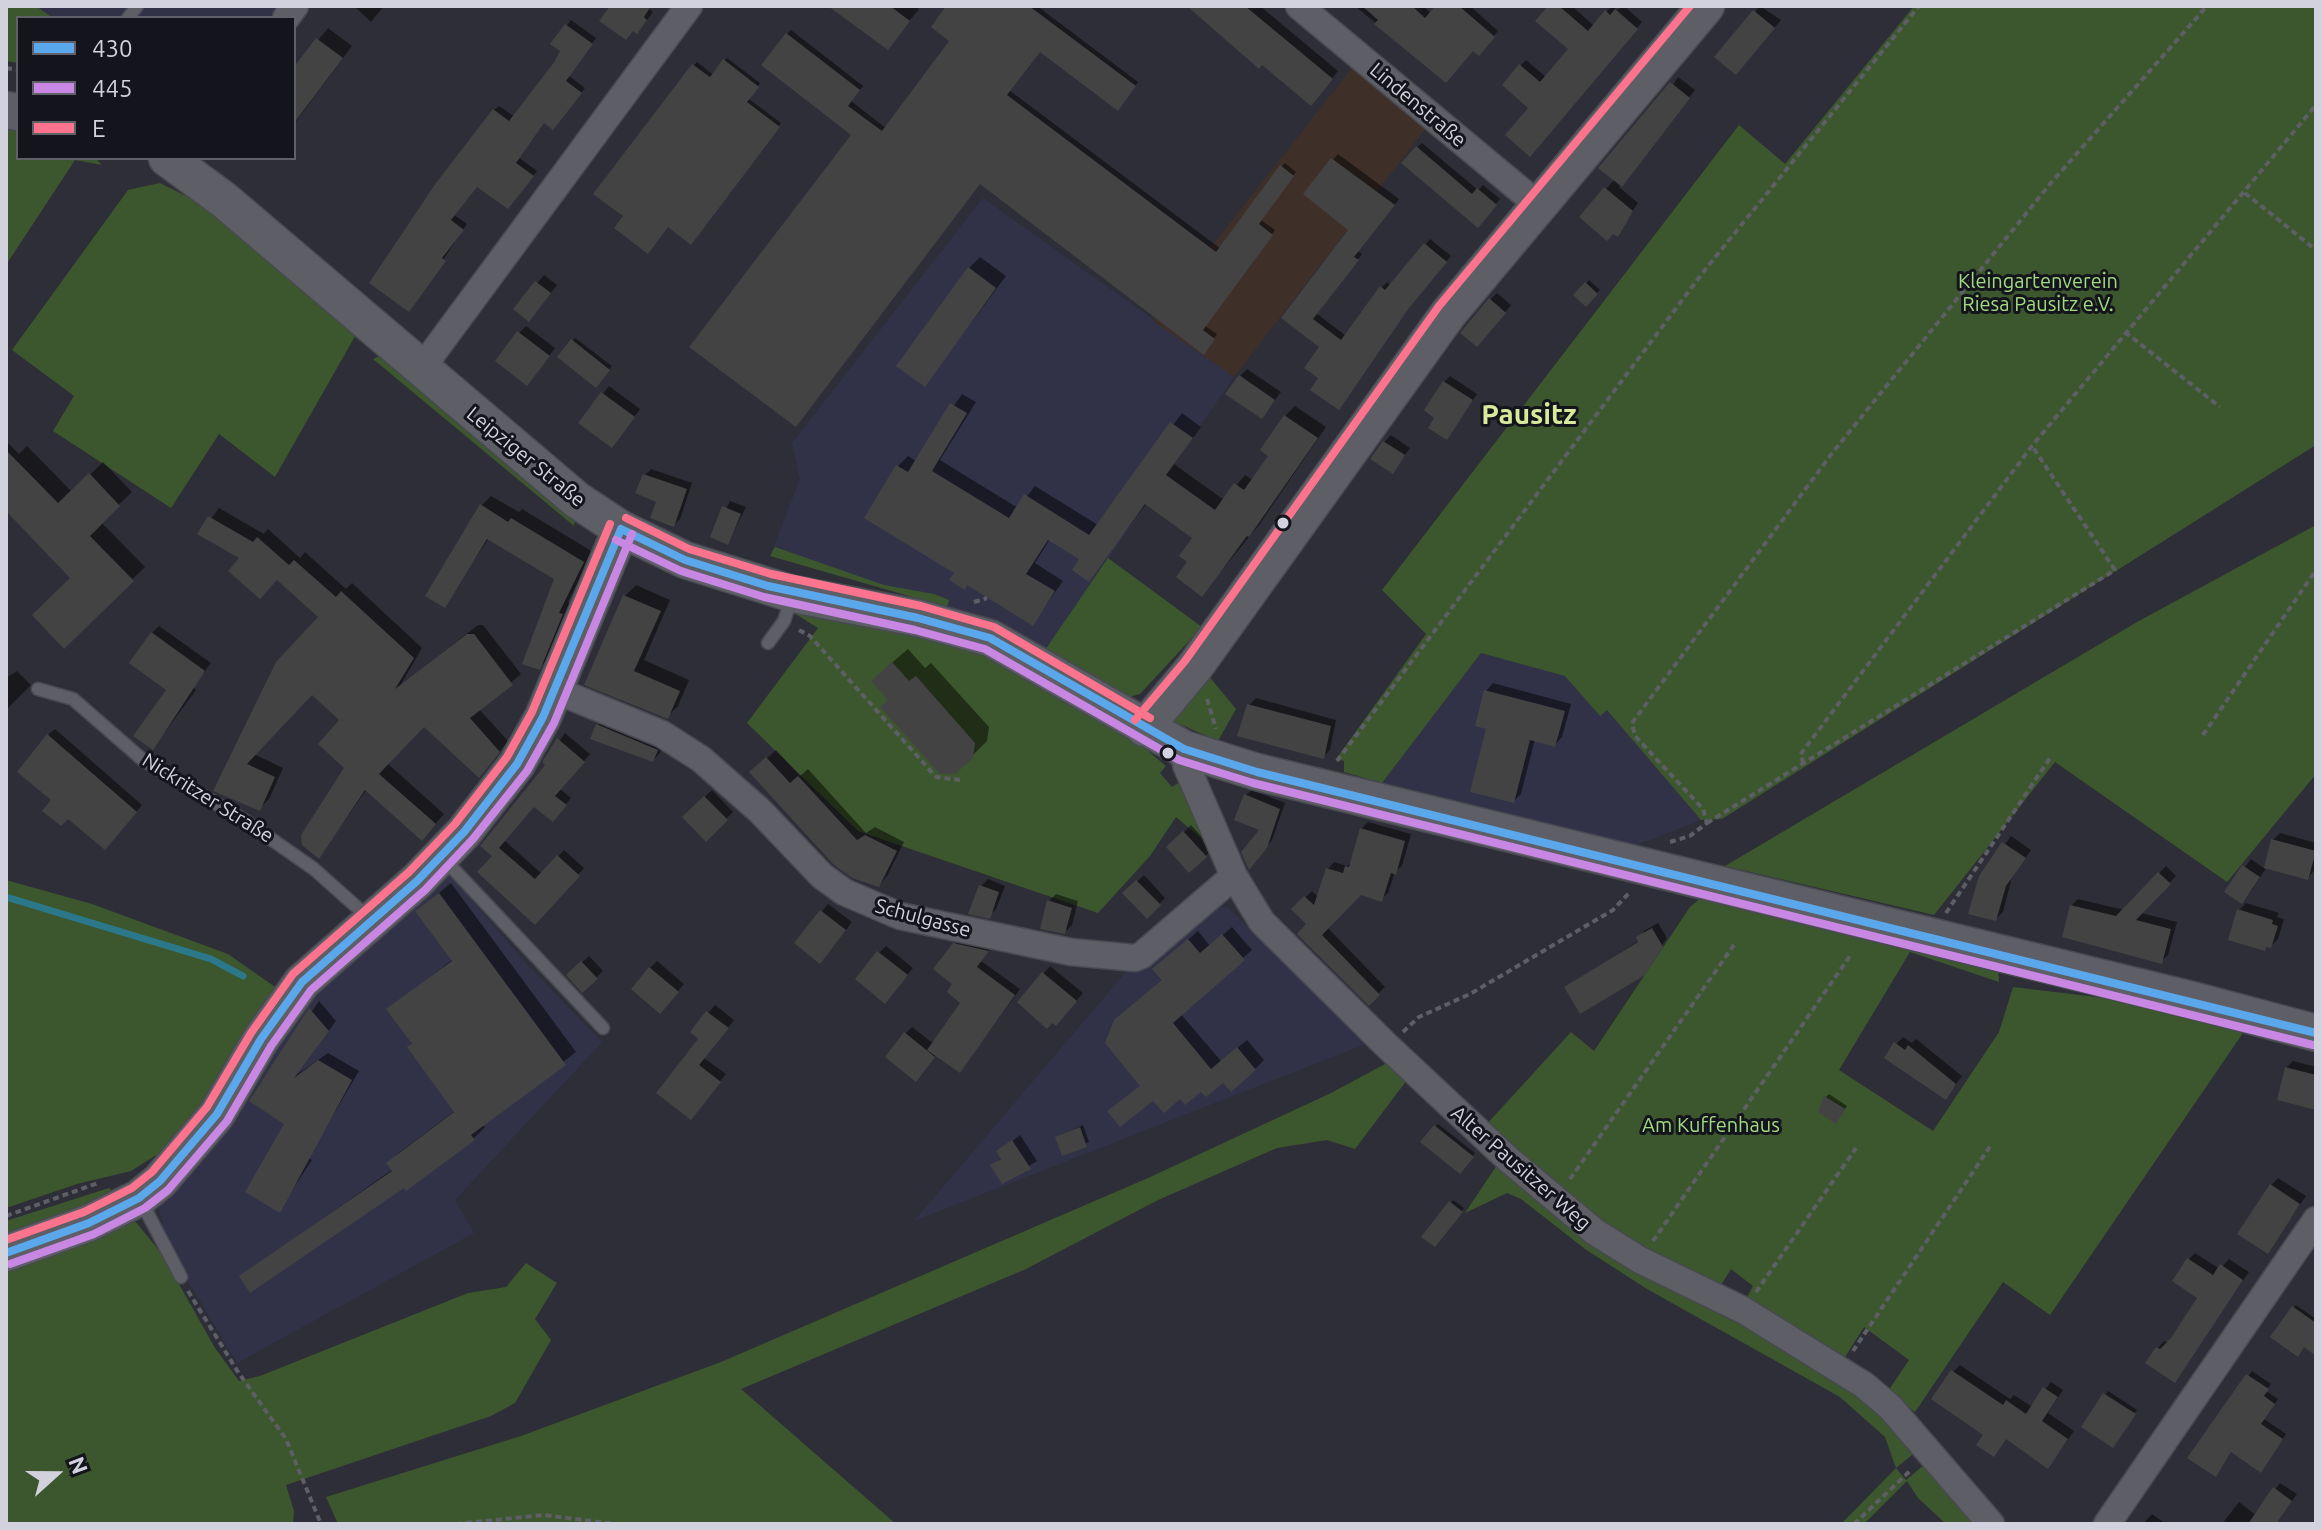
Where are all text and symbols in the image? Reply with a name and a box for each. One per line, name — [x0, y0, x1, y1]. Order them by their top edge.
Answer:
legend — [16, 16, 296, 160]
text: 430 — [92, 35, 133, 62]
street label: Lindenstraße — [1365, 58, 1471, 152]
text: 445 — [92, 75, 133, 102]
text: E — [92, 115, 105, 142]
park label: Kleingartenverein Riesa Pausitz e.V. — [1958, 269, 2118, 316]
district label: Pausitz — [1481, 398, 1577, 432]
street label: Leipziger Straße — [462, 402, 590, 512]
unlabelled marker — [1275, 515, 1291, 531]
unlabelled marker — [1160, 745, 1176, 761]
street label: Nickritzer Straße — [138, 748, 278, 848]
street label: Schulgasse — [873, 894, 973, 942]
street label: Alter Pausitzer Weg — [1446, 1101, 1596, 1235]
park label: Am Kuffenhaus — [1642, 1113, 1780, 1137]
north arrow — [16, 1434, 96, 1514]
text: N — [64, 1453, 93, 1477]

